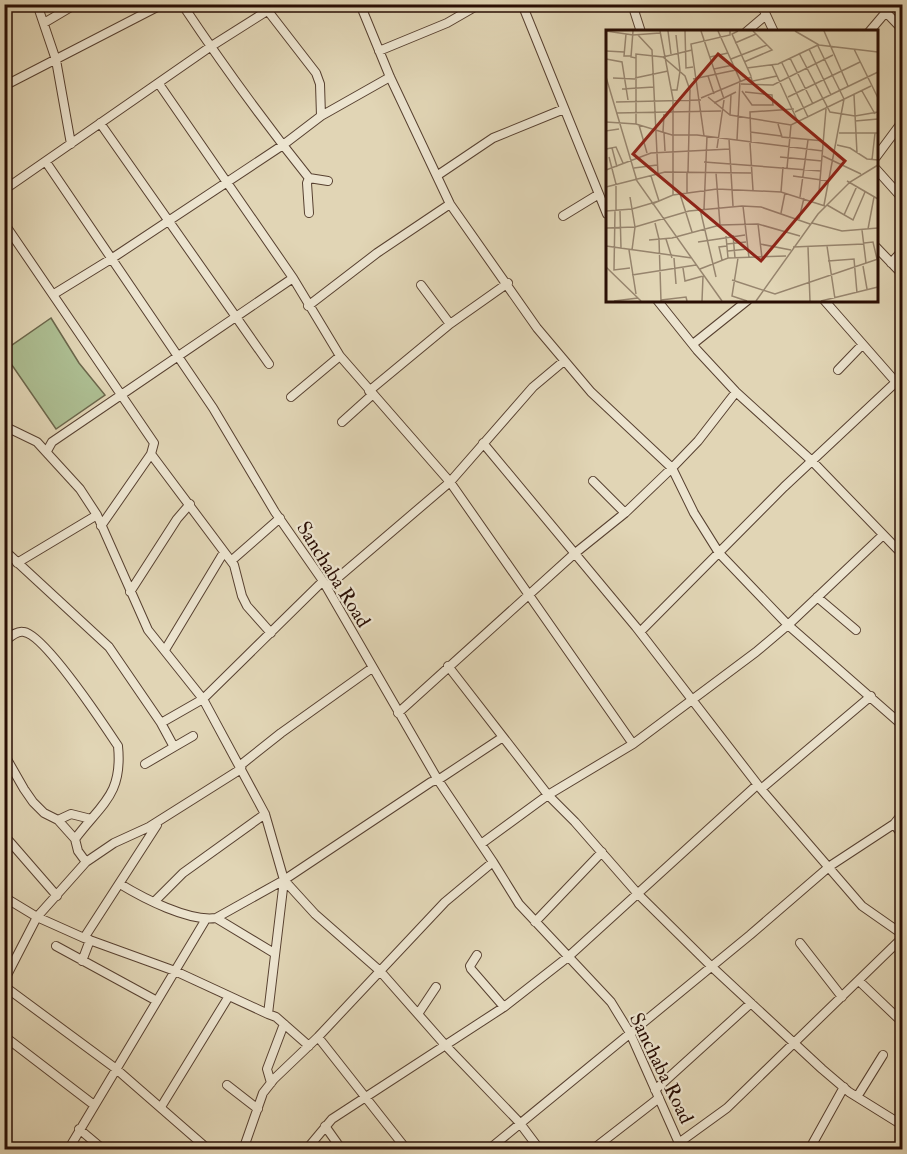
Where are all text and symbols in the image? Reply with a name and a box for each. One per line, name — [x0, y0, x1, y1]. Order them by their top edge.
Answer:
inset map — [606, 30, 877, 302]
street label: Sanchaba Road — [291, 517, 376, 632]
street label: Sanchaba Road — [624, 1009, 699, 1128]

